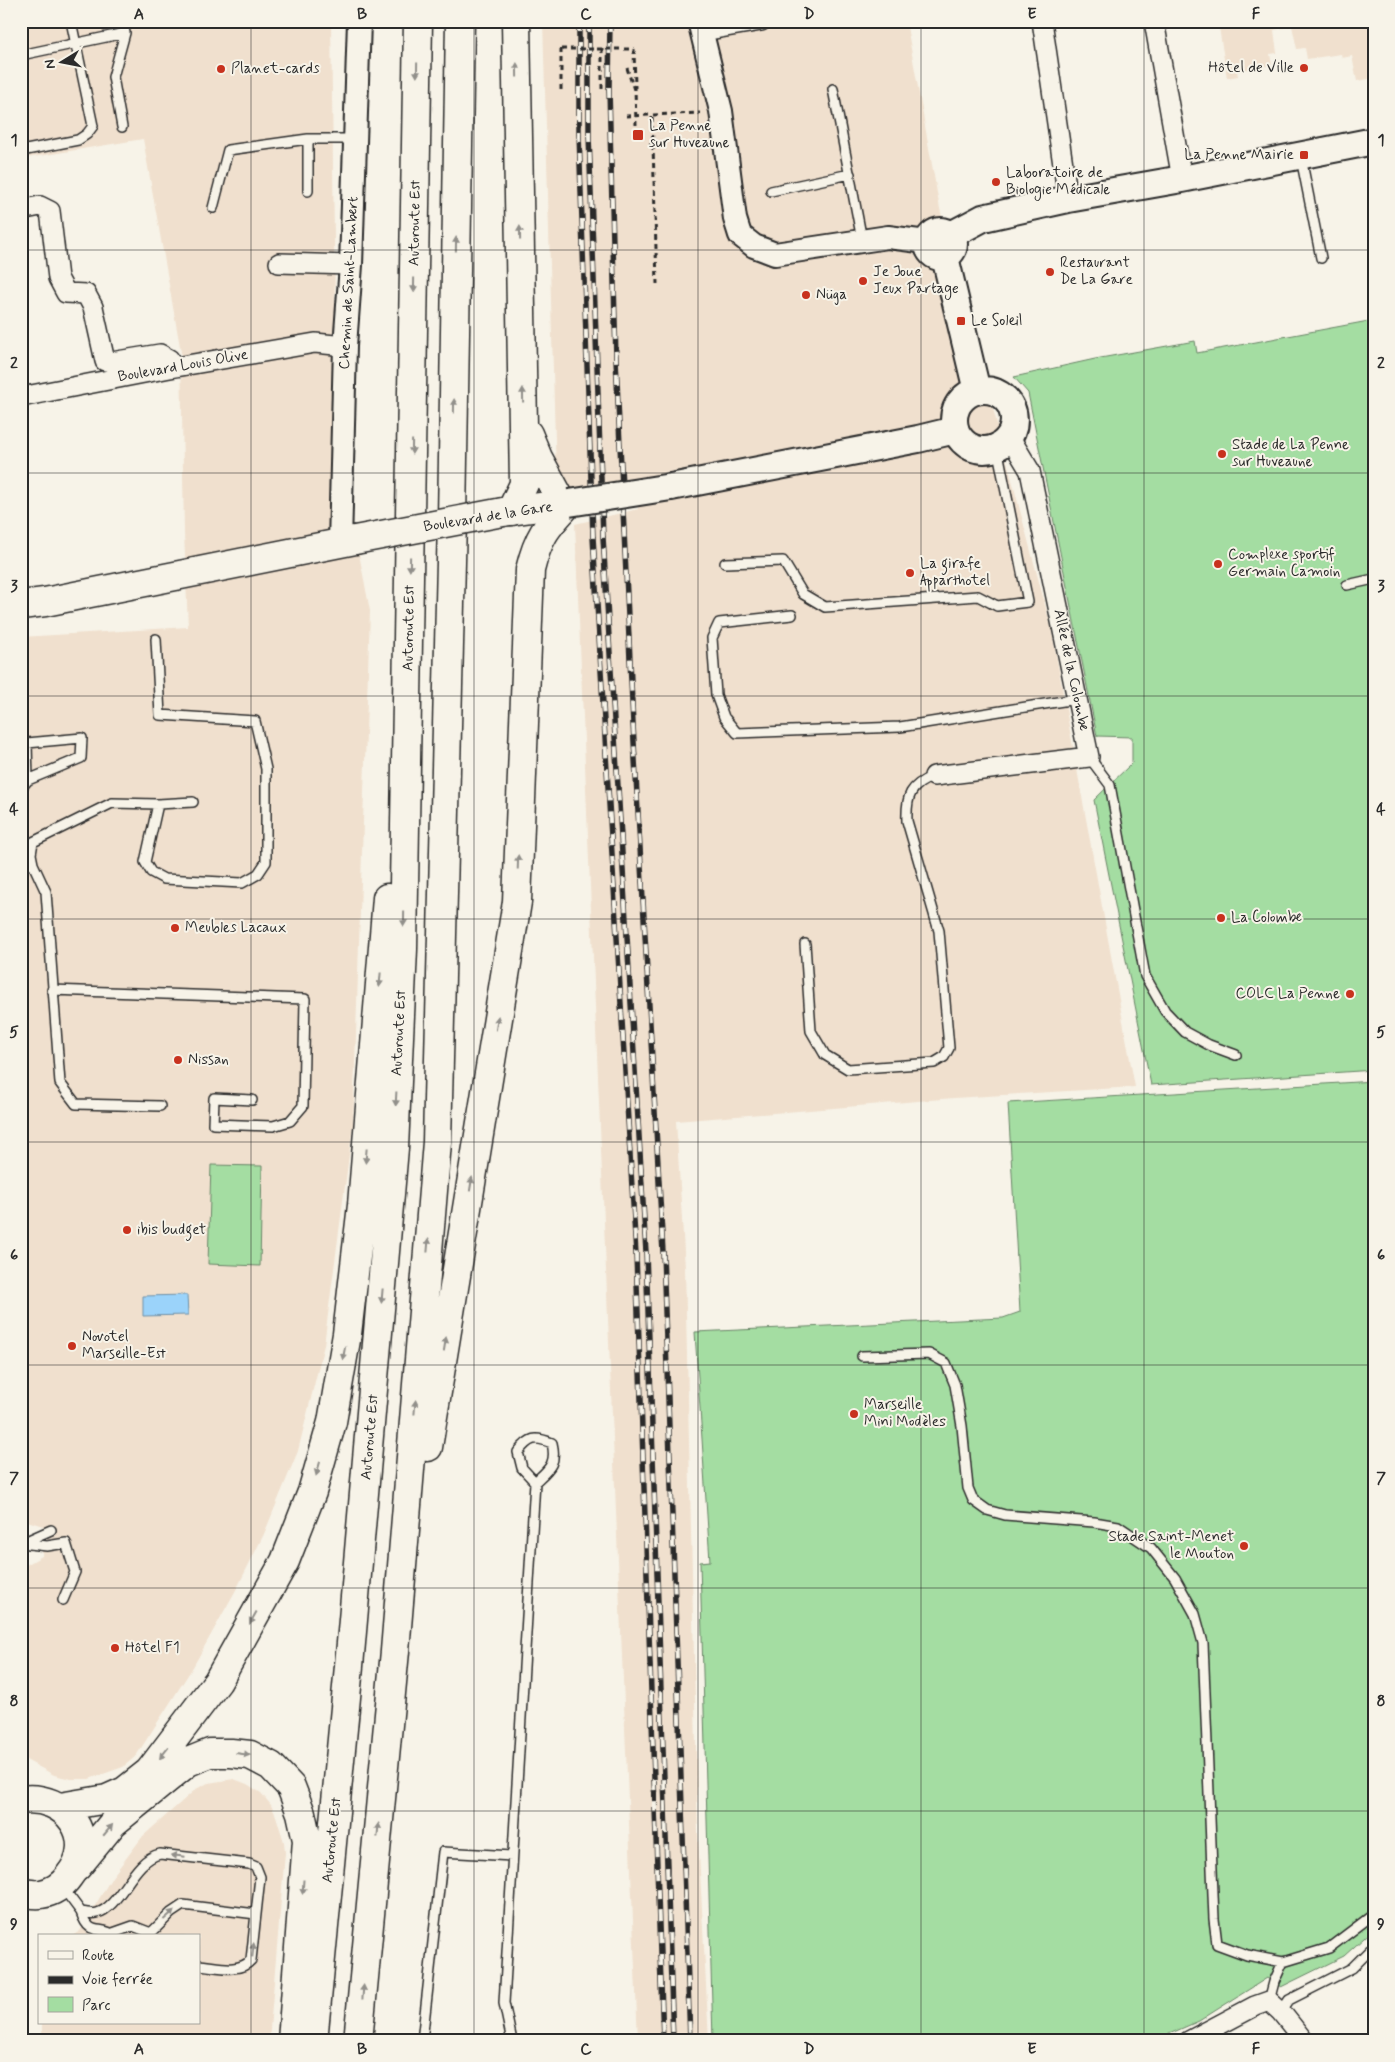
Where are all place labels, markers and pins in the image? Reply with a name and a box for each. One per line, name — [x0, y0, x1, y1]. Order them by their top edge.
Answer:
place label: Hôtel de Ville — [1208, 58, 1294, 78]
place label: Planet-cards — [231, 59, 320, 79]
marker: Hôtel de Ville — [1298, 62, 1310, 74]
marker: Planet-cards — [215, 63, 227, 75]
place label: La Penne sur Huveaune — [649, 116, 730, 153]
marker: La Penne sur Huveaune — [631, 128, 645, 142]
place label: La Penne Mairie — [1184, 145, 1294, 165]
marker: La Penne Mairie — [1298, 149, 1310, 161]
place label: Laboratoire de Biologie Médicale — [1006, 163, 1110, 201]
marker: Laboratoire de Biologie Médicale — [990, 176, 1002, 188]
place label: Restaurant De La Gare — [1060, 253, 1133, 290]
place label: Je Joue Jeux Partage — [873, 262, 959, 300]
marker: Restaurant De La Gare — [1044, 266, 1056, 278]
marker: Je Joue Jeux Partage — [857, 275, 869, 287]
place label: Nüga — [816, 285, 847, 305]
marker: Nüga — [800, 289, 812, 301]
place label: Le Soleil — [971, 311, 1023, 331]
marker: Le Soleil — [955, 315, 967, 327]
place label: Stade de La Penne sur Huveaune — [1232, 435, 1349, 472]
marker: Stade de La Penne sur Huveaune — [1216, 448, 1228, 460]
place label: Complexe sportif Germain Camoin — [1228, 545, 1340, 582]
place label: La girafe Apparthotel — [920, 554, 990, 592]
marker: Complexe sportif Germain Camoin — [1212, 558, 1224, 570]
marker: La girafe Apparthotel — [904, 567, 916, 579]
place label: La Colombe — [1231, 908, 1303, 928]
marker: La Colombe — [1215, 912, 1227, 924]
place label: Meubles Lacaux — [185, 918, 287, 938]
marker: Meubles Lacaux — [169, 922, 181, 934]
place label: COLC La Penne — [1235, 984, 1340, 1004]
marker: COLC La Penne — [1344, 988, 1356, 1000]
place label: Nissan — [188, 1050, 229, 1070]
marker: Nissan — [172, 1054, 184, 1066]
place label: ibis budget — [137, 1220, 206, 1241]
marker: ibis budget — [121, 1224, 133, 1236]
place label: Novotel Marseille-Est — [82, 1327, 167, 1364]
marker: Novotel Marseille-Est — [66, 1340, 78, 1352]
place label: Marseille Mini Modèles — [864, 1395, 946, 1432]
marker: Marseille Mini Modèles — [848, 1408, 860, 1420]
place label: Stade Saint-Menet le Mouton — [1108, 1527, 1234, 1564]
marker: Stade Saint-Menet le Mouton — [1238, 1540, 1250, 1552]
place label: Hôtel F1 — [125, 1638, 180, 1658]
marker: Hôtel F1 — [109, 1642, 121, 1654]

